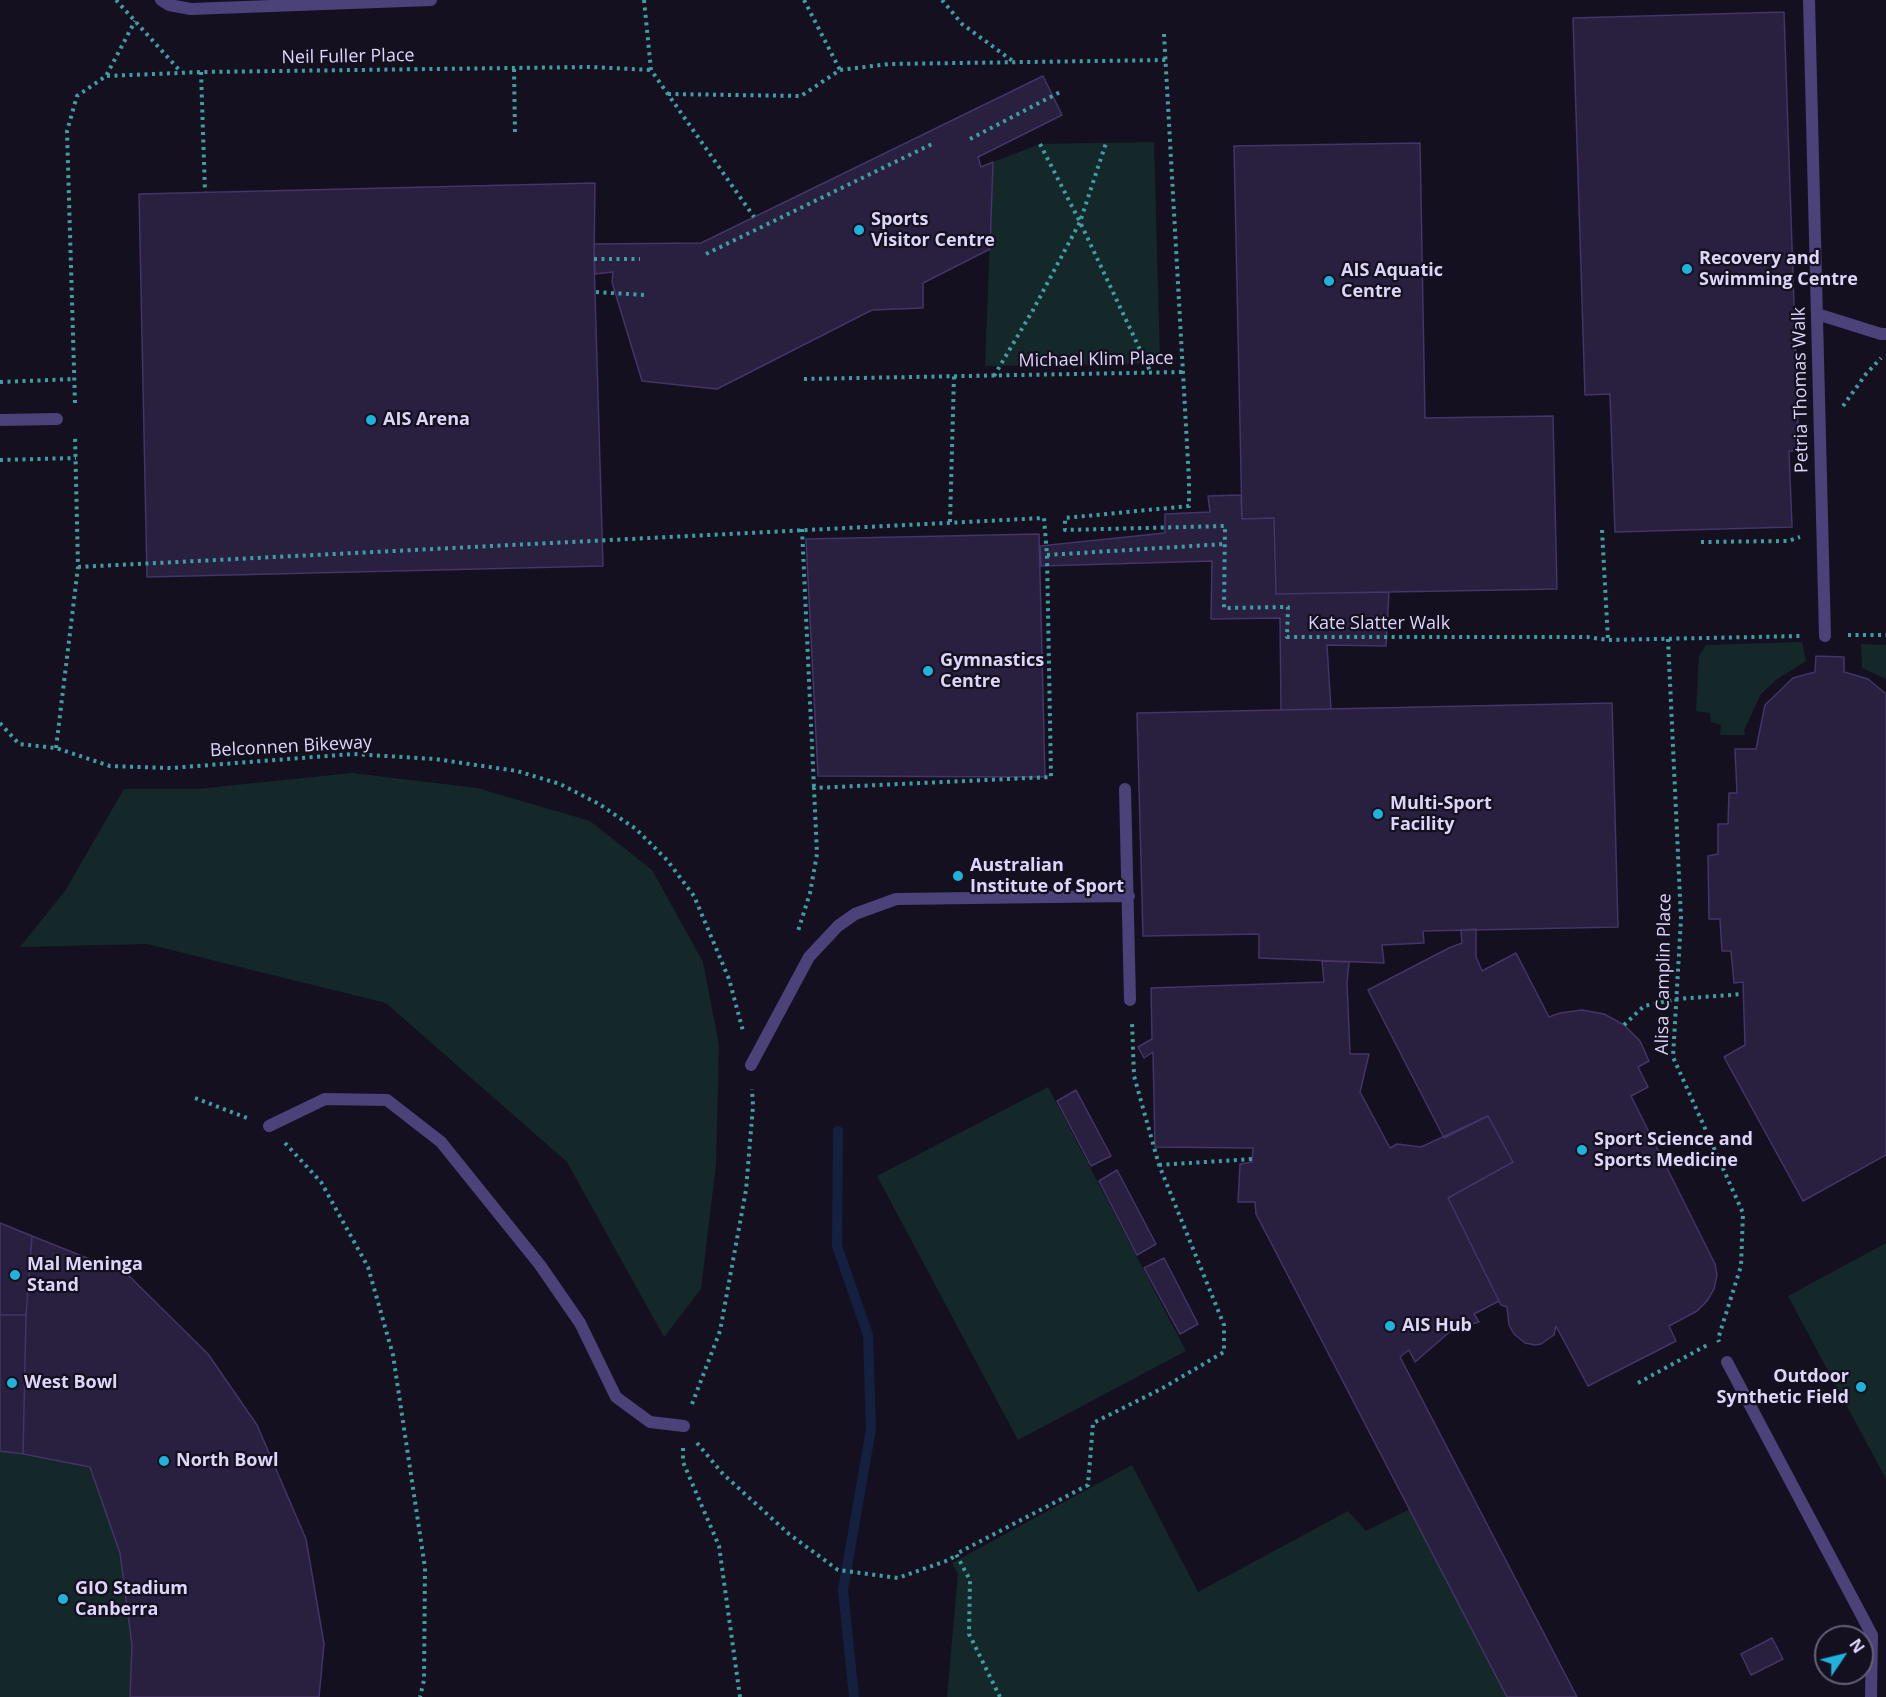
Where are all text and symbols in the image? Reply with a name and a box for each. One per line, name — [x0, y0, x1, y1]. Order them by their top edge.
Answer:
street label: Neil Fuller Place — [281, 45, 415, 69]
place label: Sports Visitor Centre — [871, 209, 995, 252]
marker: Sports Visitor Centre — [852, 223, 866, 237]
place label: Recovery and Swimming Centre — [1699, 248, 1858, 290]
place label: AIS Aquatic Centre — [1341, 260, 1443, 302]
marker: Recovery and Swimming Centre — [1680, 262, 1694, 276]
marker: AIS Aquatic Centre — [1322, 274, 1336, 288]
street label: Petria Thomas Walk — [1789, 307, 1813, 473]
street label: Michael Klim Place — [1018, 348, 1174, 372]
place label: AIS Arena — [383, 409, 470, 431]
marker: AIS Arena — [364, 413, 378, 427]
street label: Kate Slatter Walk — [1308, 613, 1450, 635]
place label: Gymnastics Centre — [940, 650, 1044, 692]
marker: Gymnastics Centre — [921, 664, 935, 678]
street label: Belconnen Bikeway — [209, 732, 373, 762]
place label: Multi-Sport Facility — [1390, 793, 1492, 836]
marker: Multi-Sport Facility — [1371, 807, 1385, 821]
place label: Australian Institute of Sport — [970, 855, 1124, 898]
marker: Australian Institute of Sport — [951, 869, 965, 883]
street label: Alisa Camplin Place — [1652, 893, 1676, 1055]
place label: Sport Science and Sports Medicine — [1594, 1129, 1753, 1172]
marker: Sport Science and Sports Medicine — [1575, 1143, 1589, 1157]
place label: Mal Meninga Stand — [27, 1254, 143, 1296]
marker: Mal Meninga Stand — [8, 1268, 22, 1282]
place label: AIS Hub — [1402, 1315, 1472, 1337]
marker: AIS Hub — [1383, 1319, 1397, 1333]
place label: Outdoor Synthetic Field — [1717, 1366, 1849, 1408]
place label: West Bowl — [24, 1372, 118, 1394]
marker: West Bowl — [5, 1376, 19, 1390]
marker: Outdoor Synthetic Field — [1854, 1380, 1868, 1394]
place label: North Bowl — [176, 1450, 278, 1472]
marker: North Bowl — [157, 1454, 171, 1468]
place label: GIO Stadium Canberra — [75, 1578, 188, 1620]
marker: GIO Stadium Canberra — [56, 1592, 70, 1606]
north arrow — [1814, 1625, 1874, 1685]
text: N — [1844, 1634, 1870, 1657]

